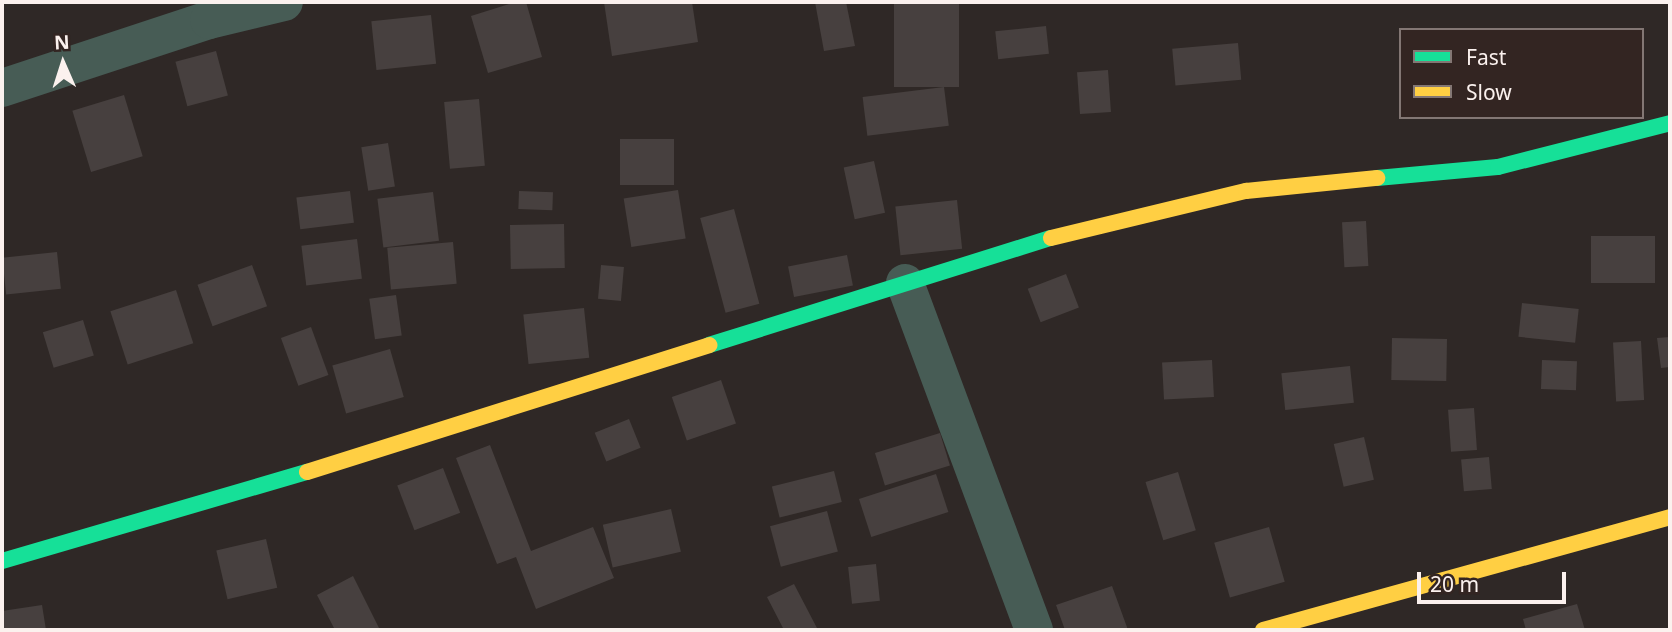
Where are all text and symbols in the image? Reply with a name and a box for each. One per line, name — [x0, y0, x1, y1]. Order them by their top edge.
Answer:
north arrow — [28, 28, 98, 98]
legend — [1399, 28, 1644, 119]
text: N — [53, 29, 70, 55]
text: Fast — [1466, 43, 1506, 71]
text: Slow — [1466, 78, 1512, 106]
scale bar — [1420, 558, 1569, 602]
text: 20 m — [1430, 570, 1479, 598]

